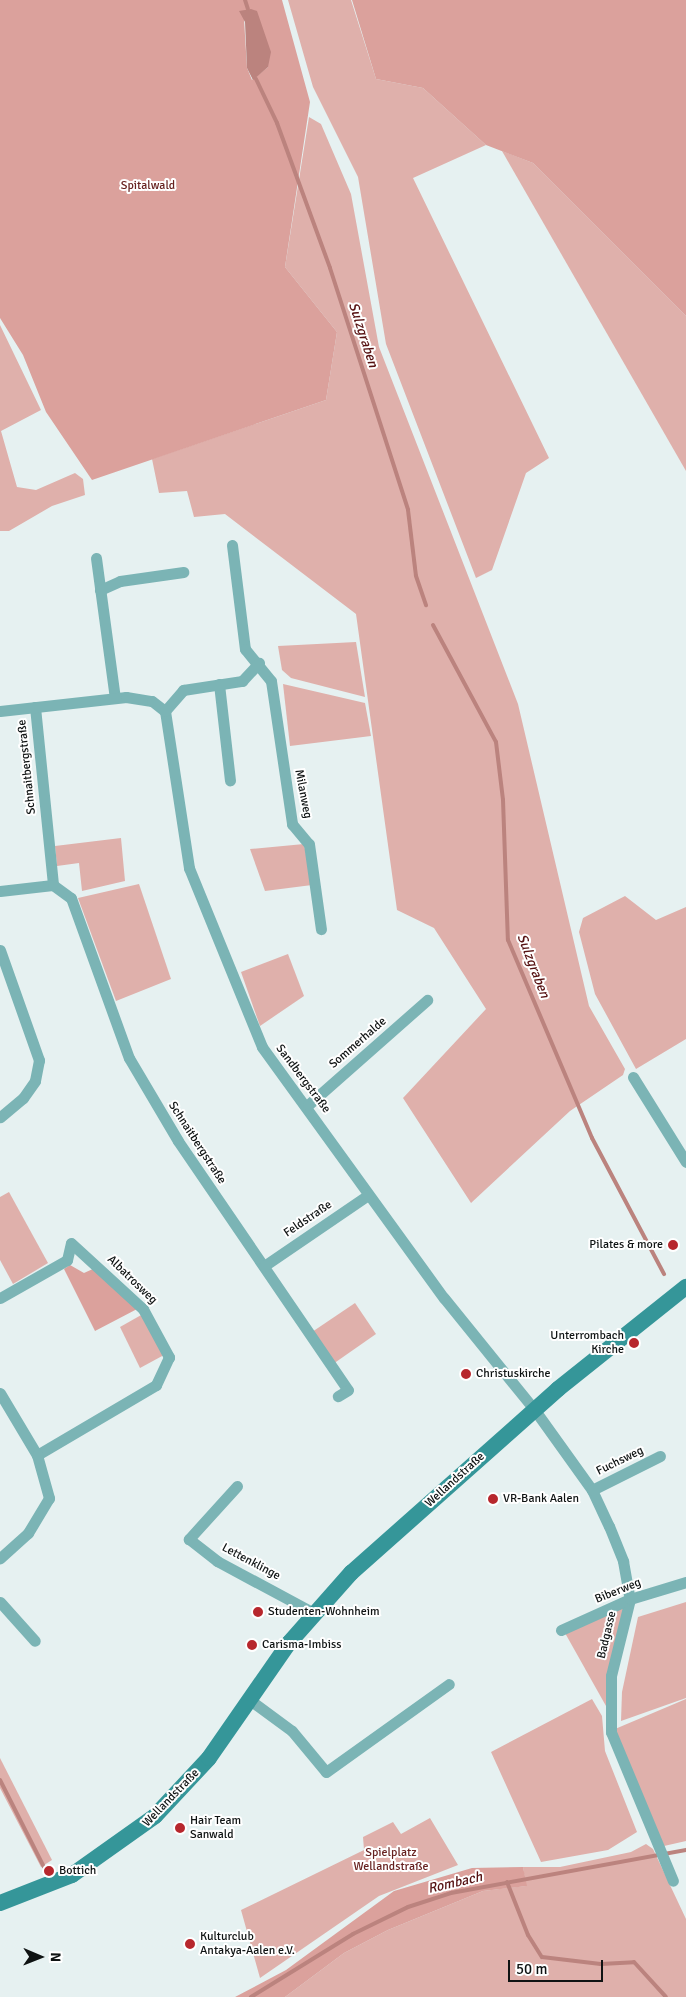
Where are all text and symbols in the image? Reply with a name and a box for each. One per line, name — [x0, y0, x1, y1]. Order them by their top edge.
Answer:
park label: Spitalwald — [121, 179, 175, 193]
water label: Sulzgraben — [345, 300, 381, 370]
street label: Schnaitbergstraße — [15, 719, 39, 815]
street label: Milanweg — [291, 768, 315, 820]
water label: Sulzgraben — [513, 931, 553, 1001]
street label: Sommerhalde — [327, 1014, 389, 1072]
street label: Sandbergstraße — [273, 1042, 333, 1116]
street label: Schnaitbergstraße — [165, 1099, 229, 1187]
street label: Feldstraße — [281, 1198, 335, 1240]
place label: Pilates & more — [589, 1238, 663, 1252]
marker: Pilates & more — [667, 1239, 679, 1251]
street label: Albatrosweg — [104, 1253, 160, 1307]
place label: Unterrombach Kirche — [550, 1329, 624, 1357]
marker: Unterrombach Kirche — [628, 1337, 640, 1349]
place label: Christuskirche — [476, 1367, 550, 1381]
marker: Christuskirche — [460, 1368, 472, 1380]
street label: Fuchsweg — [594, 1443, 646, 1479]
street label: Wellandstraße — [422, 1450, 488, 1510]
place label: VR-Bank Aalen — [503, 1492, 579, 1506]
marker: VR-Bank Aalen — [487, 1493, 499, 1505]
street label: Lettenklinge — [219, 1541, 283, 1583]
street label: Biberweg — [593, 1575, 643, 1607]
place label: Studenten-Wohnheim — [268, 1605, 380, 1619]
marker: Studenten-Wohnheim — [252, 1606, 264, 1618]
street label: Badgasse — [595, 1610, 619, 1660]
place label: Carisma-Imbiss — [262, 1638, 341, 1652]
marker: Carisma-Imbiss — [246, 1639, 258, 1651]
street label: Wellandstraße — [140, 1766, 202, 1830]
place label: Hair Team Sanwald — [190, 1814, 241, 1842]
marker: Hair Team Sanwald — [174, 1822, 186, 1834]
park label: Spielplatz Wellandstraße — [353, 1846, 429, 1874]
place label: Bottich — [59, 1864, 96, 1878]
marker: Bottich — [43, 1865, 55, 1877]
water label: Rombach — [426, 1869, 484, 1897]
place label: Kulturclub Antakya-Aalen e.V. — [200, 1930, 295, 1958]
north arrow — [15, 1932, 65, 1982]
marker: Kulturclub Antakya-Aalen e.V. — [184, 1938, 196, 1950]
scale bar — [511, 1950, 606, 1982]
text: N — [47, 1952, 64, 1962]
text: 50 m — [516, 1960, 547, 1978]

